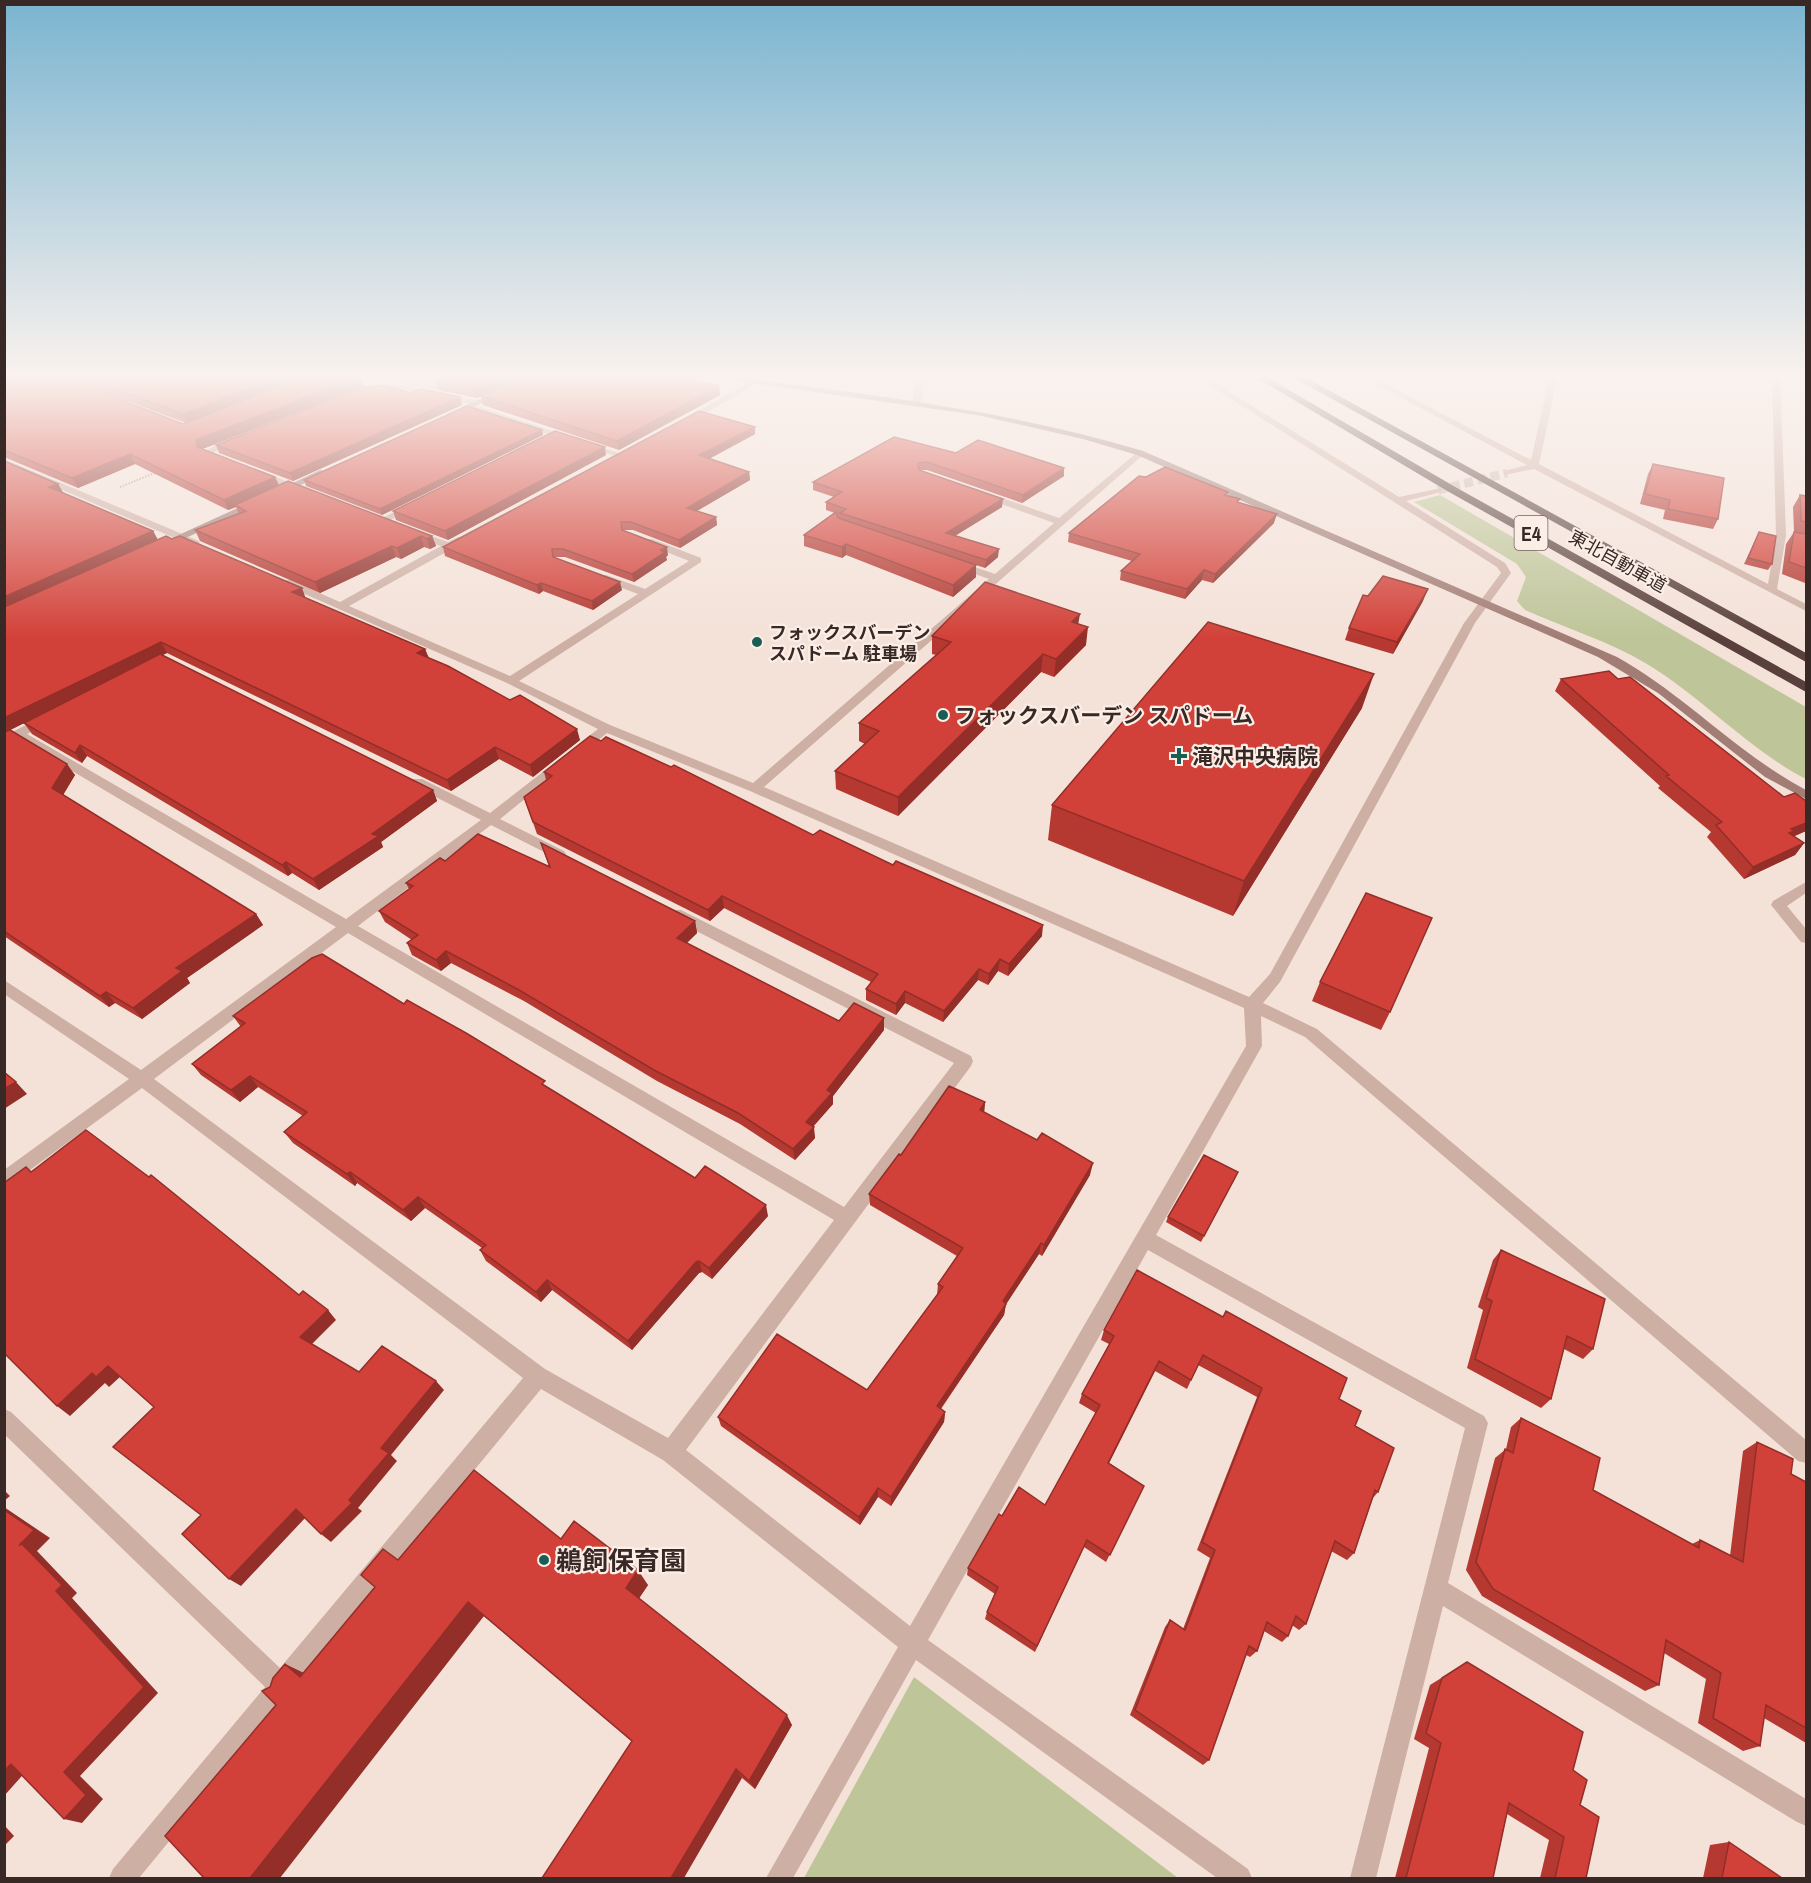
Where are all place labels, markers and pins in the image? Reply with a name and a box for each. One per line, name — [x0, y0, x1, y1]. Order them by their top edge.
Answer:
place label: フォックスバーデン スパドーム 駐車場 — [769, 620, 930, 666]
marker: フォックスバーデン スパドーム 駐車場 — [750, 635, 764, 649]
place label: フォックスバーデン スパドーム — [955, 701, 1253, 730]
marker: フォックスバーデン スパドーム — [936, 708, 950, 722]
place label: 滝沢中央病院 — [1192, 742, 1318, 771]
marker: 滝沢中央病院 — [1170, 747, 1188, 765]
place label: 鵜飼保育園 — [556, 1543, 686, 1578]
marker: 鵜飼保育園 — [537, 1553, 551, 1567]

